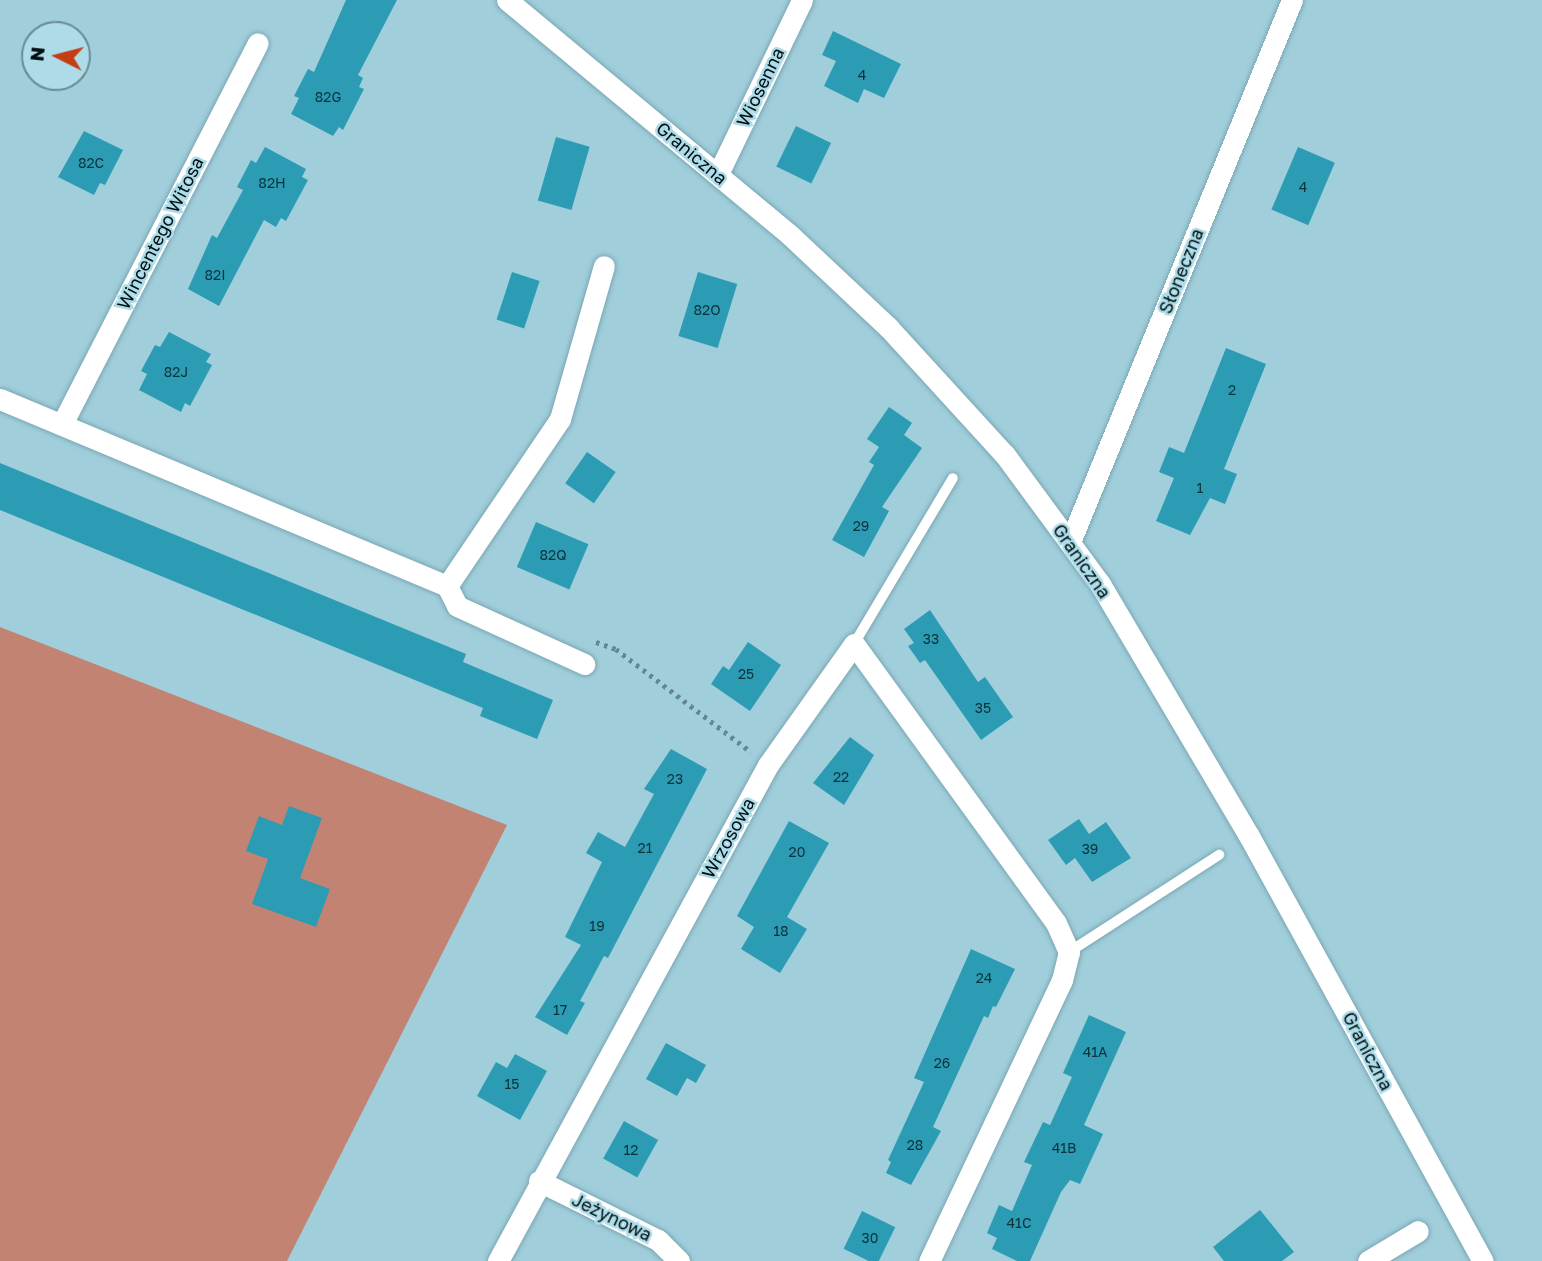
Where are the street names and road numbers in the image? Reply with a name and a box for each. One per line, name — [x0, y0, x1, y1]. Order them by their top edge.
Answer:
street label: Wiosenna — [732, 44, 788, 130]
street label: Graniczna — [652, 117, 732, 189]
street label: Wincentego Witosa — [112, 153, 208, 313]
street label: Słoneczna — [1154, 225, 1208, 317]
street label: Graniczna — [1049, 520, 1115, 602]
street label: Wrzosowa — [697, 794, 759, 882]
street label: Graniczna — [1338, 1008, 1398, 1094]
street label: Jeżynowa — [569, 1188, 655, 1246]

